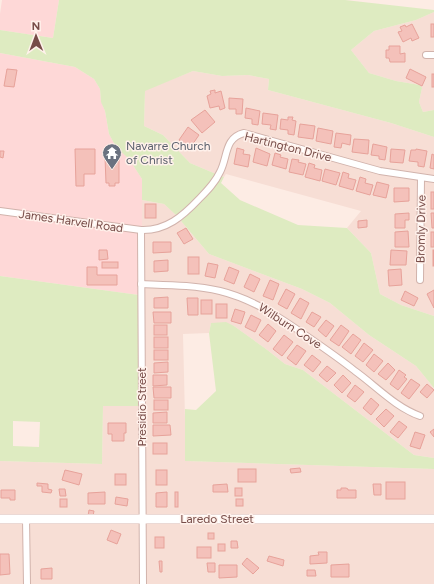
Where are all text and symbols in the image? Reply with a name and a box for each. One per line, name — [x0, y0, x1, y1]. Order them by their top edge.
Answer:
north arrow — [16, 16, 56, 56]
text: N — [31, 20, 40, 33]
street label: Hartington Drive — [243, 129, 333, 165]
place label: Navarre Church of Christ — [126, 139, 211, 167]
temple icon: Navarre Church of Christ — [101, 142, 123, 170]
street label: Bromly Drive — [413, 194, 429, 263]
street label: James Harvell Road — [18, 207, 124, 235]
street label: Wilburn Cove — [256, 300, 325, 352]
street label: Presidio Street — [135, 367, 149, 447]
street label: Laredo Street — [180, 512, 254, 526]

